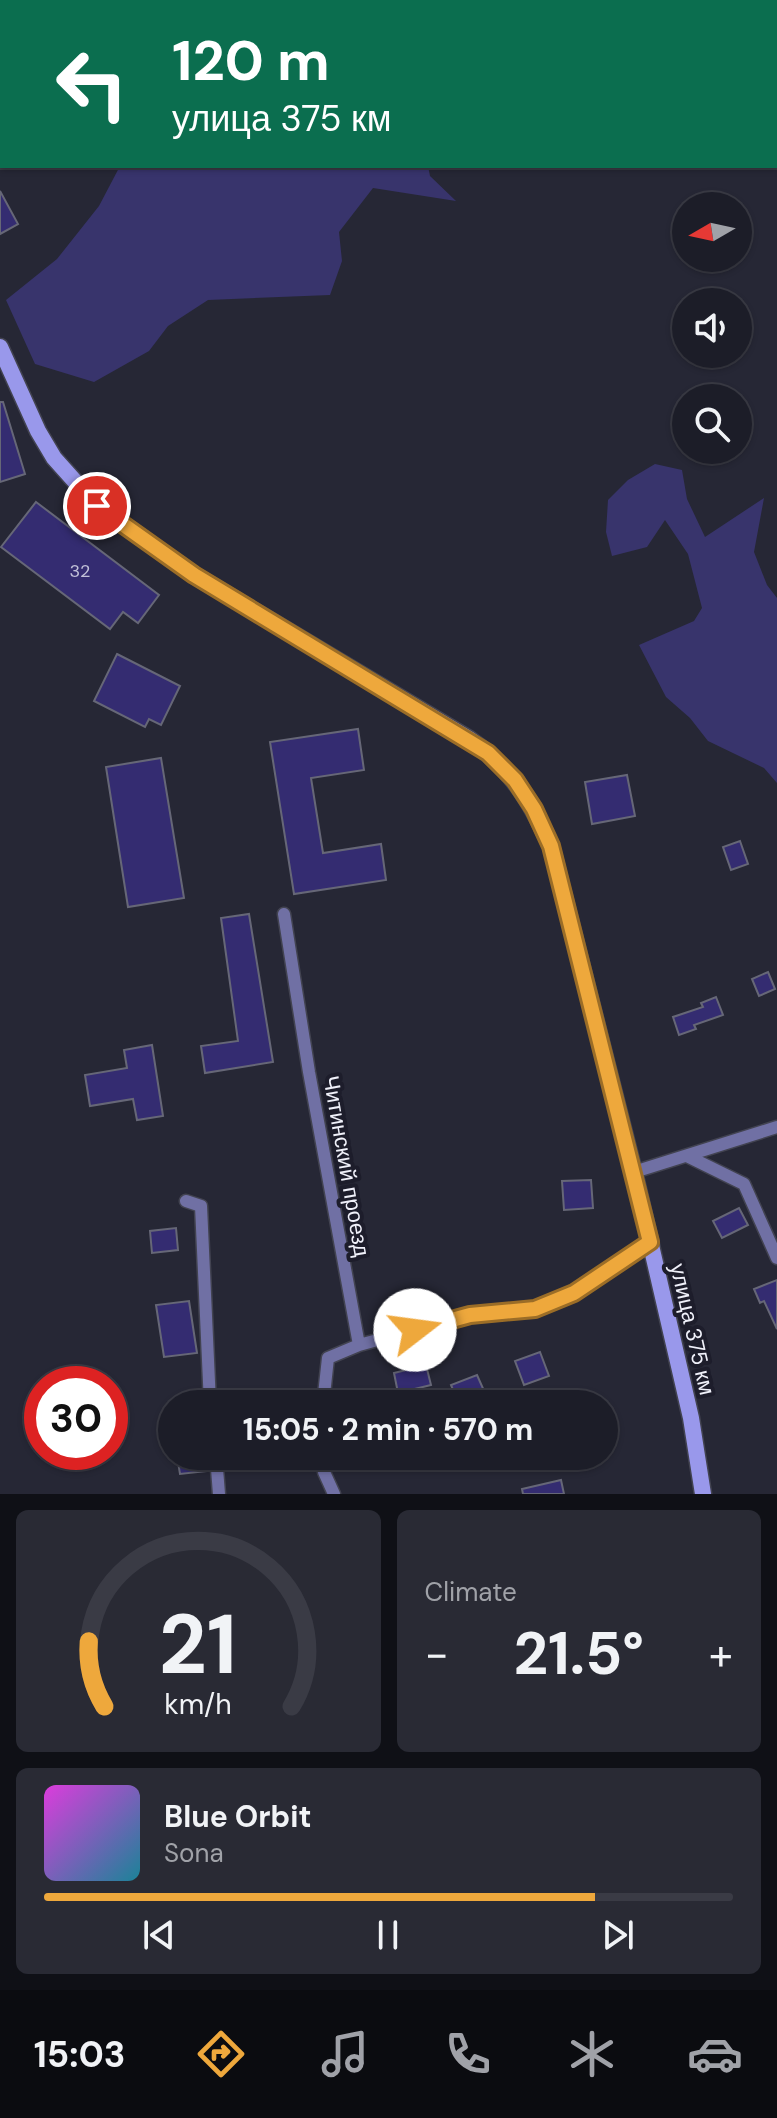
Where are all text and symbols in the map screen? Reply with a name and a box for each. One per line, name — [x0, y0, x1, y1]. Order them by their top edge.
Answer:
text: 120 m — [172, 24, 330, 97]
icon: left — [40, 32, 144, 136]
text: улица 375 км — [172, 95, 391, 142]
north arrow — [672, 192, 752, 272]
map controls — [672, 192, 752, 464]
button: sound — [672, 288, 752, 368]
button: search — [672, 384, 752, 464]
pin — [63, 472, 131, 540]
icon: arrive — [75, 484, 119, 528]
house number: 32 — [69, 559, 91, 583]
street label: Читинский проезд — [316, 1073, 377, 1259]
street label: улица 375 км — [663, 1261, 722, 1398]
position arrow — [373, 1288, 457, 1372]
speed limit sign: 30 — [24, 1366, 128, 1470]
text: 15:05 · 2 min · 570 m — [243, 1410, 533, 1449]
text: Climate — [425, 1575, 517, 1609]
text: 21 — [159, 1590, 237, 1699]
text: 21.5° — [513, 1614, 644, 1693]
text: − — [425, 1625, 449, 1683]
text: + — [709, 1625, 733, 1683]
text: km/h — [164, 1686, 232, 1723]
text: Blue Orbit — [164, 1797, 311, 1836]
text: Sona — [164, 1836, 224, 1870]
icon: previous — [137, 1913, 181, 1957]
icon: pause — [366, 1913, 410, 1957]
icon: next — [596, 1913, 640, 1957]
icon: directions — [193, 2026, 249, 2082]
icon: music — [317, 2026, 373, 2082]
icon: phone — [440, 2026, 496, 2082]
icon: climate — [564, 2026, 620, 2082]
icon: car — [687, 2026, 743, 2082]
text: 15:03 — [34, 2031, 125, 2078]

